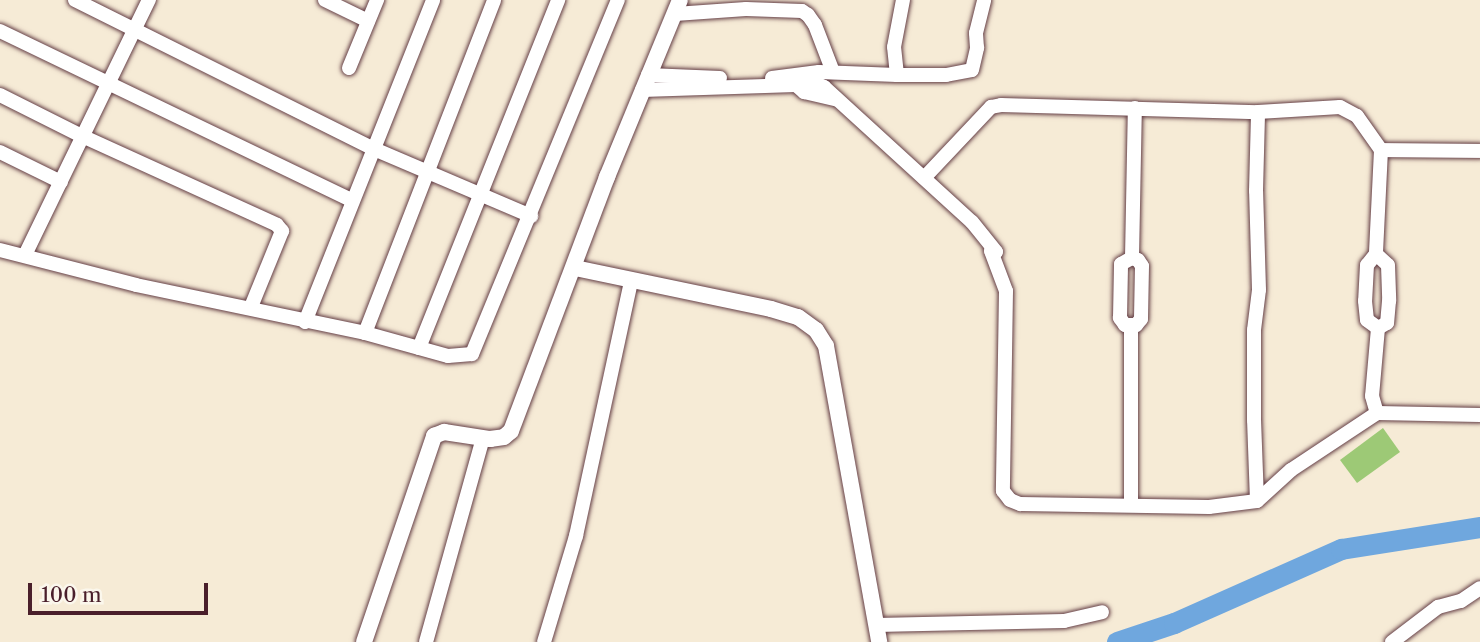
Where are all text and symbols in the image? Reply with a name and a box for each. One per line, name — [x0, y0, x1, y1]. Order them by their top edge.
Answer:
scale bar — [32, 568, 212, 612]
text: 100 m — [41, 582, 102, 607]

